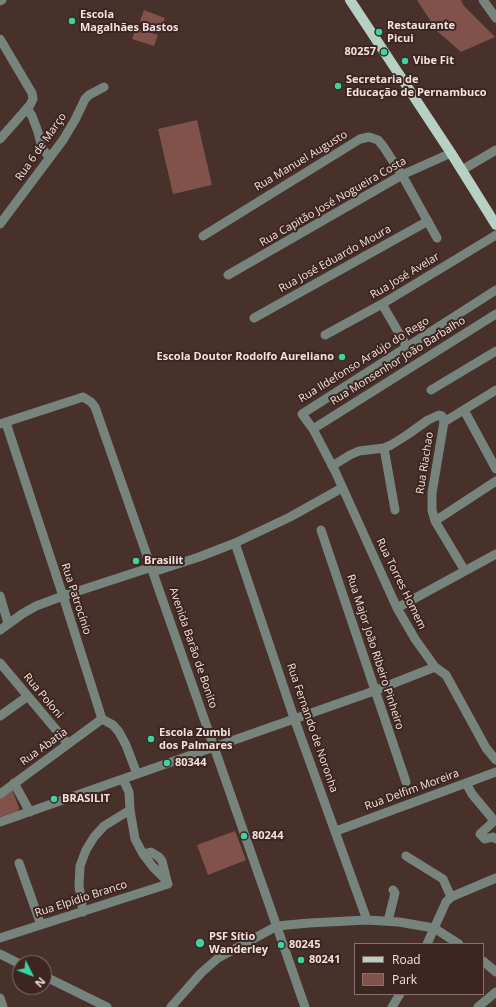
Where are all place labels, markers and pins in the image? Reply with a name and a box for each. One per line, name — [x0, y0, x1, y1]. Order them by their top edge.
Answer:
place label: Escola Magalhães Bastos — [80, 8, 178, 34]
marker: Escola Magalhães Bastos — [67, 16, 77, 26]
place label: Restaurante Picui — [387, 19, 455, 45]
marker: Restaurante Picui — [374, 27, 384, 37]
place label: 80257 — [345, 45, 376, 59]
marker: 80257 — [379, 47, 389, 57]
place label: Vibe Fit — [413, 54, 454, 68]
marker: Vibe Fit — [400, 56, 410, 66]
place label: Secretaria de Educação de Pernambuco — [346, 73, 487, 99]
marker: Secretaria de Educação de Pernambuco — [333, 81, 343, 91]
place label: Escola Doutor Rodolfo Aureliano — [157, 350, 334, 364]
marker: Escola Doutor Rodolfo Aureliano — [337, 352, 347, 362]
place label: Brasilit — [144, 554, 183, 568]
marker: Brasilit — [131, 556, 141, 566]
place label: Escola Zumbi dos Palmares — [159, 726, 232, 752]
marker: Escola Zumbi dos Palmares — [146, 734, 156, 744]
place label: 80344 — [175, 756, 206, 770]
marker: 80344 — [162, 758, 172, 768]
place label: BRASILIT — [62, 792, 110, 806]
marker: BRASILIT — [49, 794, 59, 804]
place label: 80244 — [252, 829, 283, 843]
marker: 80244 — [239, 831, 249, 841]
place label: PSF Sítio Wanderley — [209, 930, 268, 956]
marker: PSF Sítio Wanderley — [194, 937, 206, 949]
place label: 80245 — [289, 938, 320, 952]
marker: 80245 — [276, 940, 286, 950]
place label: 80241 — [309, 953, 340, 967]
marker: 80241 — [296, 955, 306, 965]

